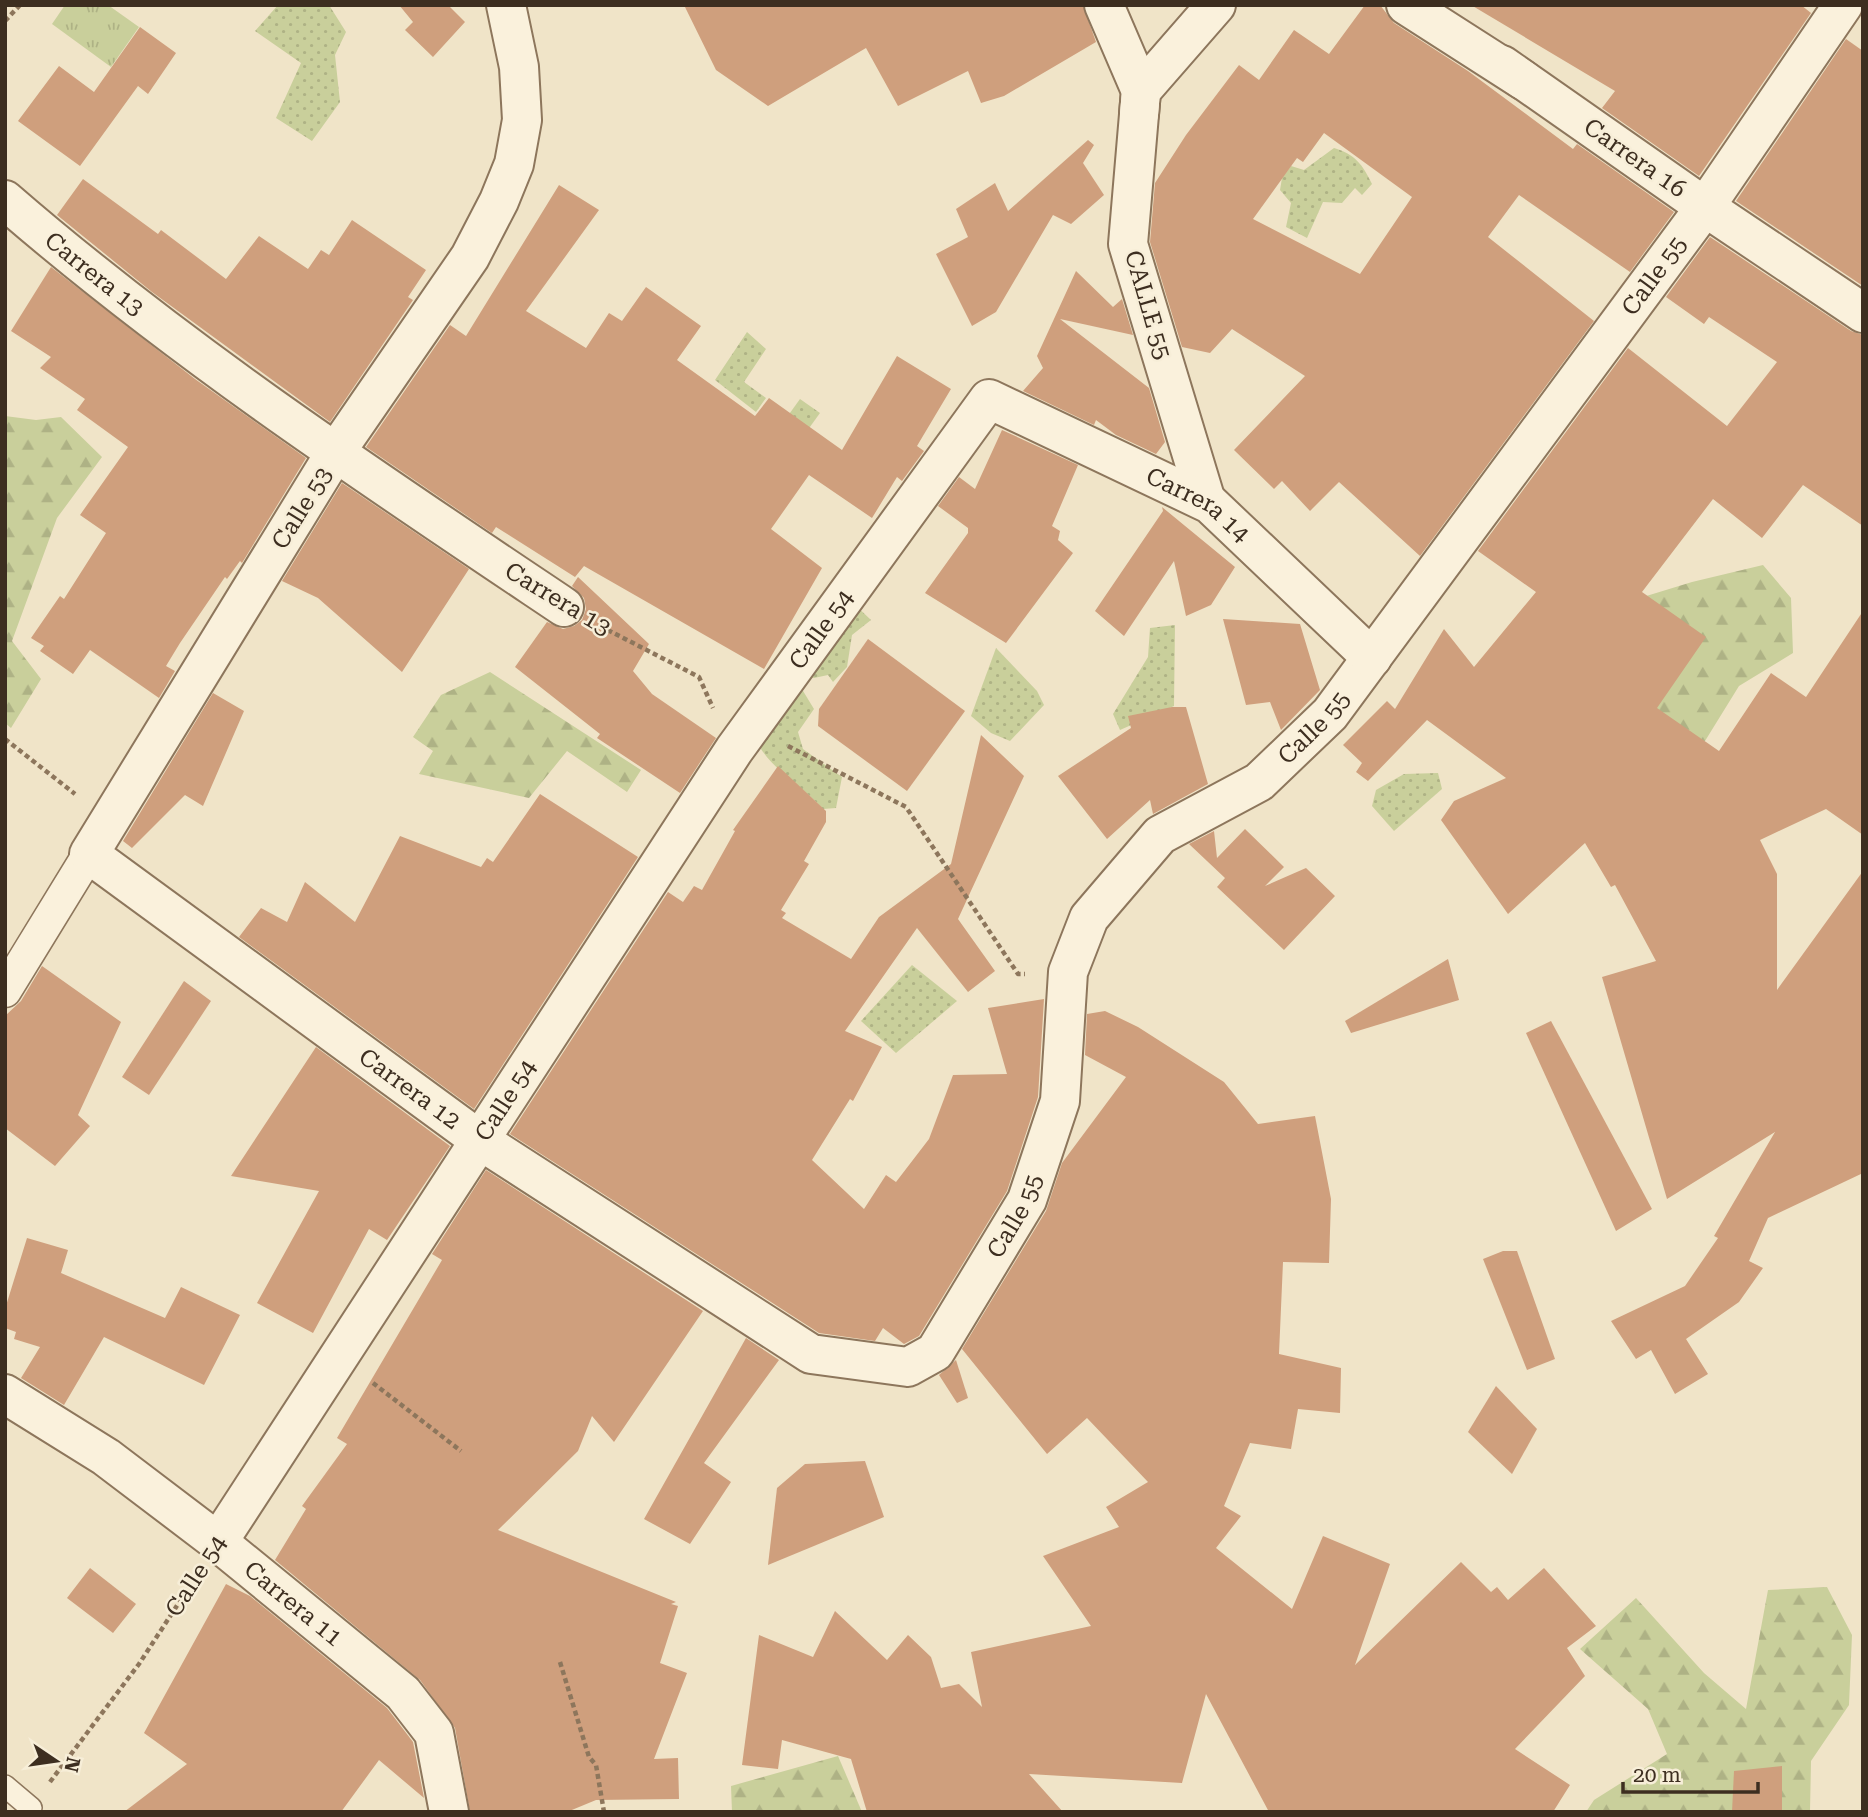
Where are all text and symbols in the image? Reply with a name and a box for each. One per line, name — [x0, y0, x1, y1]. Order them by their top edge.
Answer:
street label: Carrera 16 — [1578, 113, 1692, 203]
street label: Carrera 13 — [39, 226, 149, 322]
street label: Calle 55 — [1616, 231, 1692, 321]
street label: CALLE 55 — [1119, 247, 1177, 363]
street label: Calle 53 — [266, 462, 338, 554]
street label: Carrera 14 — [1142, 462, 1256, 549]
street label: Carrera 13 — [500, 556, 616, 642]
street label: Calle 54 — [783, 584, 860, 675]
street label: Calle 55 — [1272, 686, 1356, 770]
street label: Carrera 12 — [354, 1042, 466, 1135]
street label: Calle 54 — [469, 1054, 543, 1146]
street label: Calle 55 — [981, 1171, 1049, 1263]
street label: Calle 54 — [159, 1530, 233, 1622]
street label: Carrera 11 — [239, 1555, 348, 1652]
north arrow — [21, 1726, 91, 1796]
scale bar — [1623, 1750, 1758, 1794]
text: N — [59, 1755, 85, 1775]
text: 20 m — [1633, 1763, 1681, 1787]

